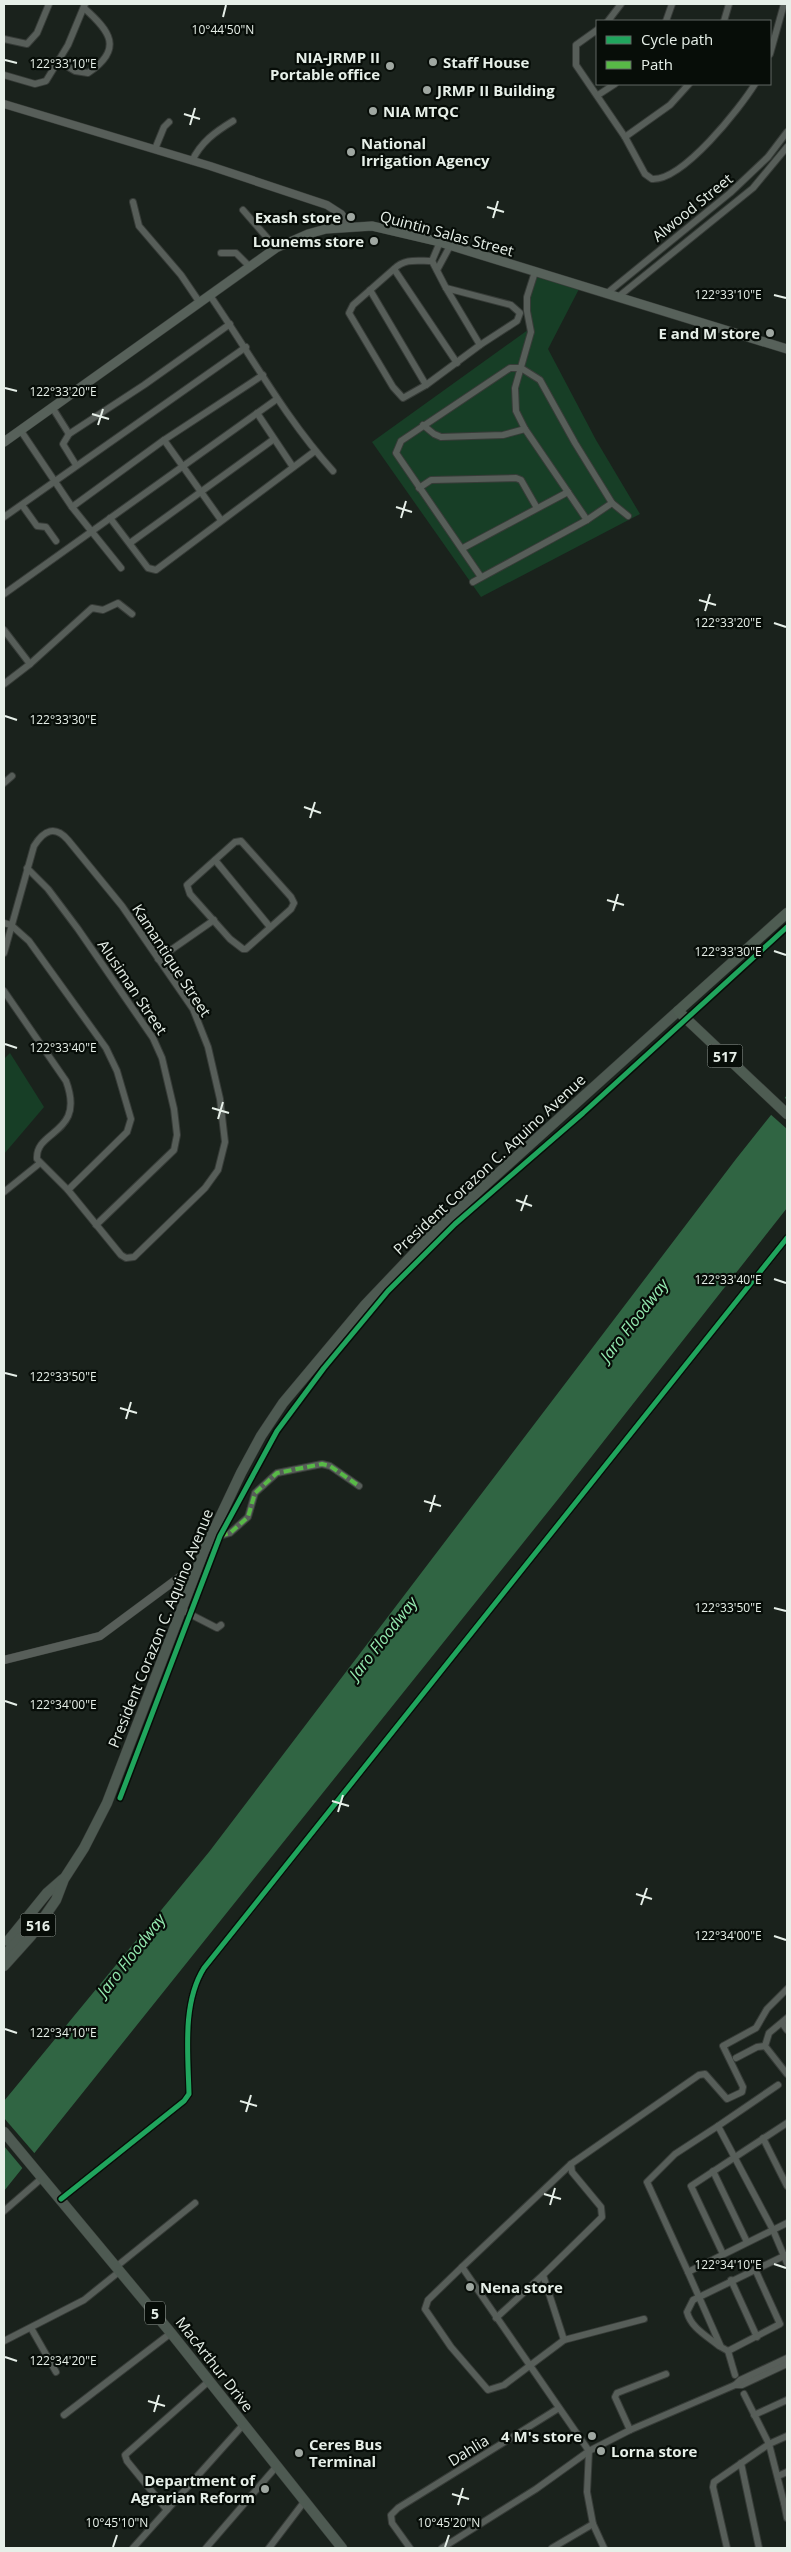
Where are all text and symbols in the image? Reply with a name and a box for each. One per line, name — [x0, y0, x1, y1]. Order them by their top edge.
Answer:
legend — [596, 20, 771, 85]
text: 10°44'50"N — [192, 21, 254, 38]
text: Cycle path — [641, 29, 713, 49]
place label: NIA-JRMP II Portable office — [270, 47, 380, 84]
place label: Staff House — [443, 52, 529, 72]
text: Path — [641, 54, 673, 74]
text: 122°33'10"E — [29, 55, 97, 72]
marker: Staff House — [427, 56, 439, 68]
marker: NIA-JRMP II Portable office — [384, 60, 396, 72]
place label: JRMP II Building — [435, 80, 555, 100]
marker: JRMP II Building — [421, 84, 433, 96]
place label: NIA MTQC — [383, 101, 459, 121]
marker: NIA MTQC — [367, 105, 379, 117]
place label: National Irrigation Agency — [361, 133, 490, 170]
marker: National Irrigation Agency — [345, 146, 357, 158]
street label: Alwood Street — [648, 168, 736, 246]
street label: Quintin Salas Street — [378, 206, 516, 260]
place label: Exash store — [255, 207, 341, 227]
marker: Exash store — [345, 211, 357, 223]
place label: Lounems store — [253, 231, 364, 251]
marker: Lounems store — [368, 235, 380, 247]
text: 122°33'10"E — [694, 286, 762, 303]
place label: E and M store — [658, 323, 760, 343]
marker: E and M store — [764, 327, 776, 339]
text: 122°33'20"E — [29, 383, 97, 400]
text: 122°33'20"E — [694, 614, 762, 631]
text: 122°33'30"E — [29, 711, 97, 728]
street label: Kamantique Street — [128, 900, 216, 1020]
street label: Alusiman Street — [94, 936, 172, 1038]
text: 122°33'30"E — [694, 943, 762, 960]
text: 122°33'40"E — [29, 1039, 97, 1056]
road number: 517 — [708, 1044, 742, 1068]
street label: President Corazon C. Aquino Avenue — [389, 1069, 589, 1259]
text: 122°33'40"E — [694, 1271, 762, 1288]
water label: Jaro Floodway — [593, 1273, 674, 1368]
text: 122°33'50"E — [29, 1368, 97, 1385]
street label: President Corazon C. Aquino Avenue — [103, 1506, 217, 1750]
water label: Jaro Floodway — [342, 1591, 423, 1686]
text: 122°33'50"E — [694, 1599, 762, 1616]
text: 122°34'00"E — [29, 1696, 97, 1713]
water label: Jaro Floodway — [90, 1908, 171, 2003]
road number: 516 — [20, 1914, 56, 1936]
text: 122°34'00"E — [694, 1927, 762, 1944]
text: 122°34'10"E — [29, 2024, 97, 2041]
text: 122°34'10"E — [694, 2256, 762, 2273]
place label: Nena store — [480, 2277, 563, 2297]
marker: Nena store — [464, 2281, 476, 2293]
road number: 5 — [145, 2302, 165, 2324]
street label: MacArthur Drive — [172, 2312, 258, 2416]
text: 122°34'20"E — [29, 2352, 97, 2369]
place label: 4 M's store — [501, 2426, 582, 2446]
street label: Dahlia — [444, 2430, 492, 2470]
marker: 4 M's store — [586, 2430, 598, 2442]
place label: Ceres Bus Terminal — [309, 2434, 382, 2471]
place label: Lorna store — [611, 2441, 697, 2461]
marker: Lorna store — [595, 2445, 607, 2457]
marker: Ceres Bus Terminal — [293, 2447, 305, 2459]
place label: Department of Agrarian Reform — [131, 2470, 256, 2507]
marker: Department of Agrarian Reform — [259, 2483, 271, 2495]
text: 10°45'10"N — [86, 2514, 148, 2531]
text: 10°45'20"N — [418, 2514, 480, 2531]

